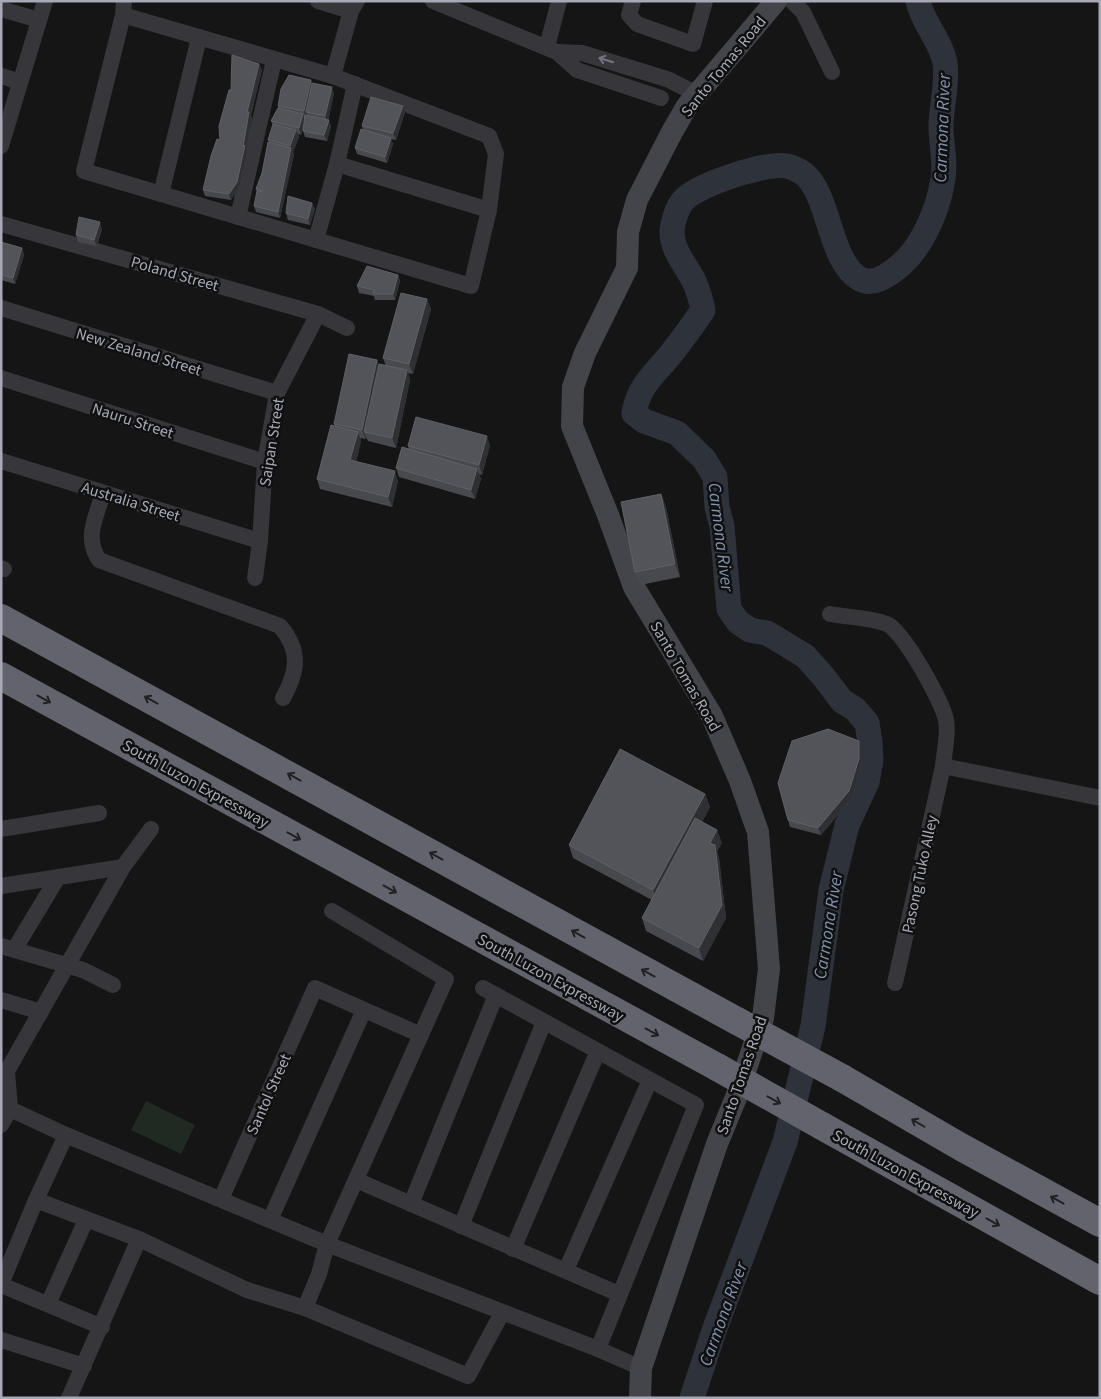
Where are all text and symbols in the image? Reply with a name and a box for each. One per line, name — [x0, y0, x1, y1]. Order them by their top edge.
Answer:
street label: Santo Tomas Road — [676, 11, 771, 122]
one-way arrow — [599, 55, 615, 65]
water label: Carmona River — [928, 72, 957, 183]
street label: Poland Street — [128, 251, 222, 297]
street label: New Zealand Street — [73, 322, 205, 382]
street label: Saipan Street — [254, 396, 290, 488]
street label: Nauru Street — [89, 397, 177, 445]
street label: Australia Street — [79, 477, 183, 528]
water label: Carmona River — [701, 481, 740, 594]
street label: Santo Tomas Road — [645, 617, 726, 736]
one-way arrow — [36, 695, 51, 704]
one-way arrow — [144, 695, 159, 704]
street label: South Luzon Expressway — [118, 734, 273, 834]
one-way arrow — [287, 772, 301, 782]
street label: Pasong Tuko Alley — [897, 813, 943, 935]
one-way arrow — [286, 832, 300, 842]
one-way arrow — [429, 850, 444, 860]
water label: Carmona River — [808, 868, 850, 981]
one-way arrow — [382, 884, 397, 894]
street label: South Luzon Expressway — [473, 928, 628, 1028]
one-way arrow — [572, 929, 586, 939]
one-way arrow — [641, 968, 656, 977]
street label: Santo Tomas Road — [711, 1013, 773, 1138]
one-way arrow — [644, 1028, 659, 1038]
street label: Santol Street — [241, 1050, 297, 1138]
one-way arrow — [767, 1095, 782, 1105]
one-way arrow — [912, 1117, 926, 1127]
street label: South Luzon Expressway — [828, 1124, 983, 1224]
one-way arrow — [1050, 1195, 1065, 1204]
one-way arrow — [986, 1217, 1000, 1227]
water label: Carmona River — [693, 1258, 754, 1370]

